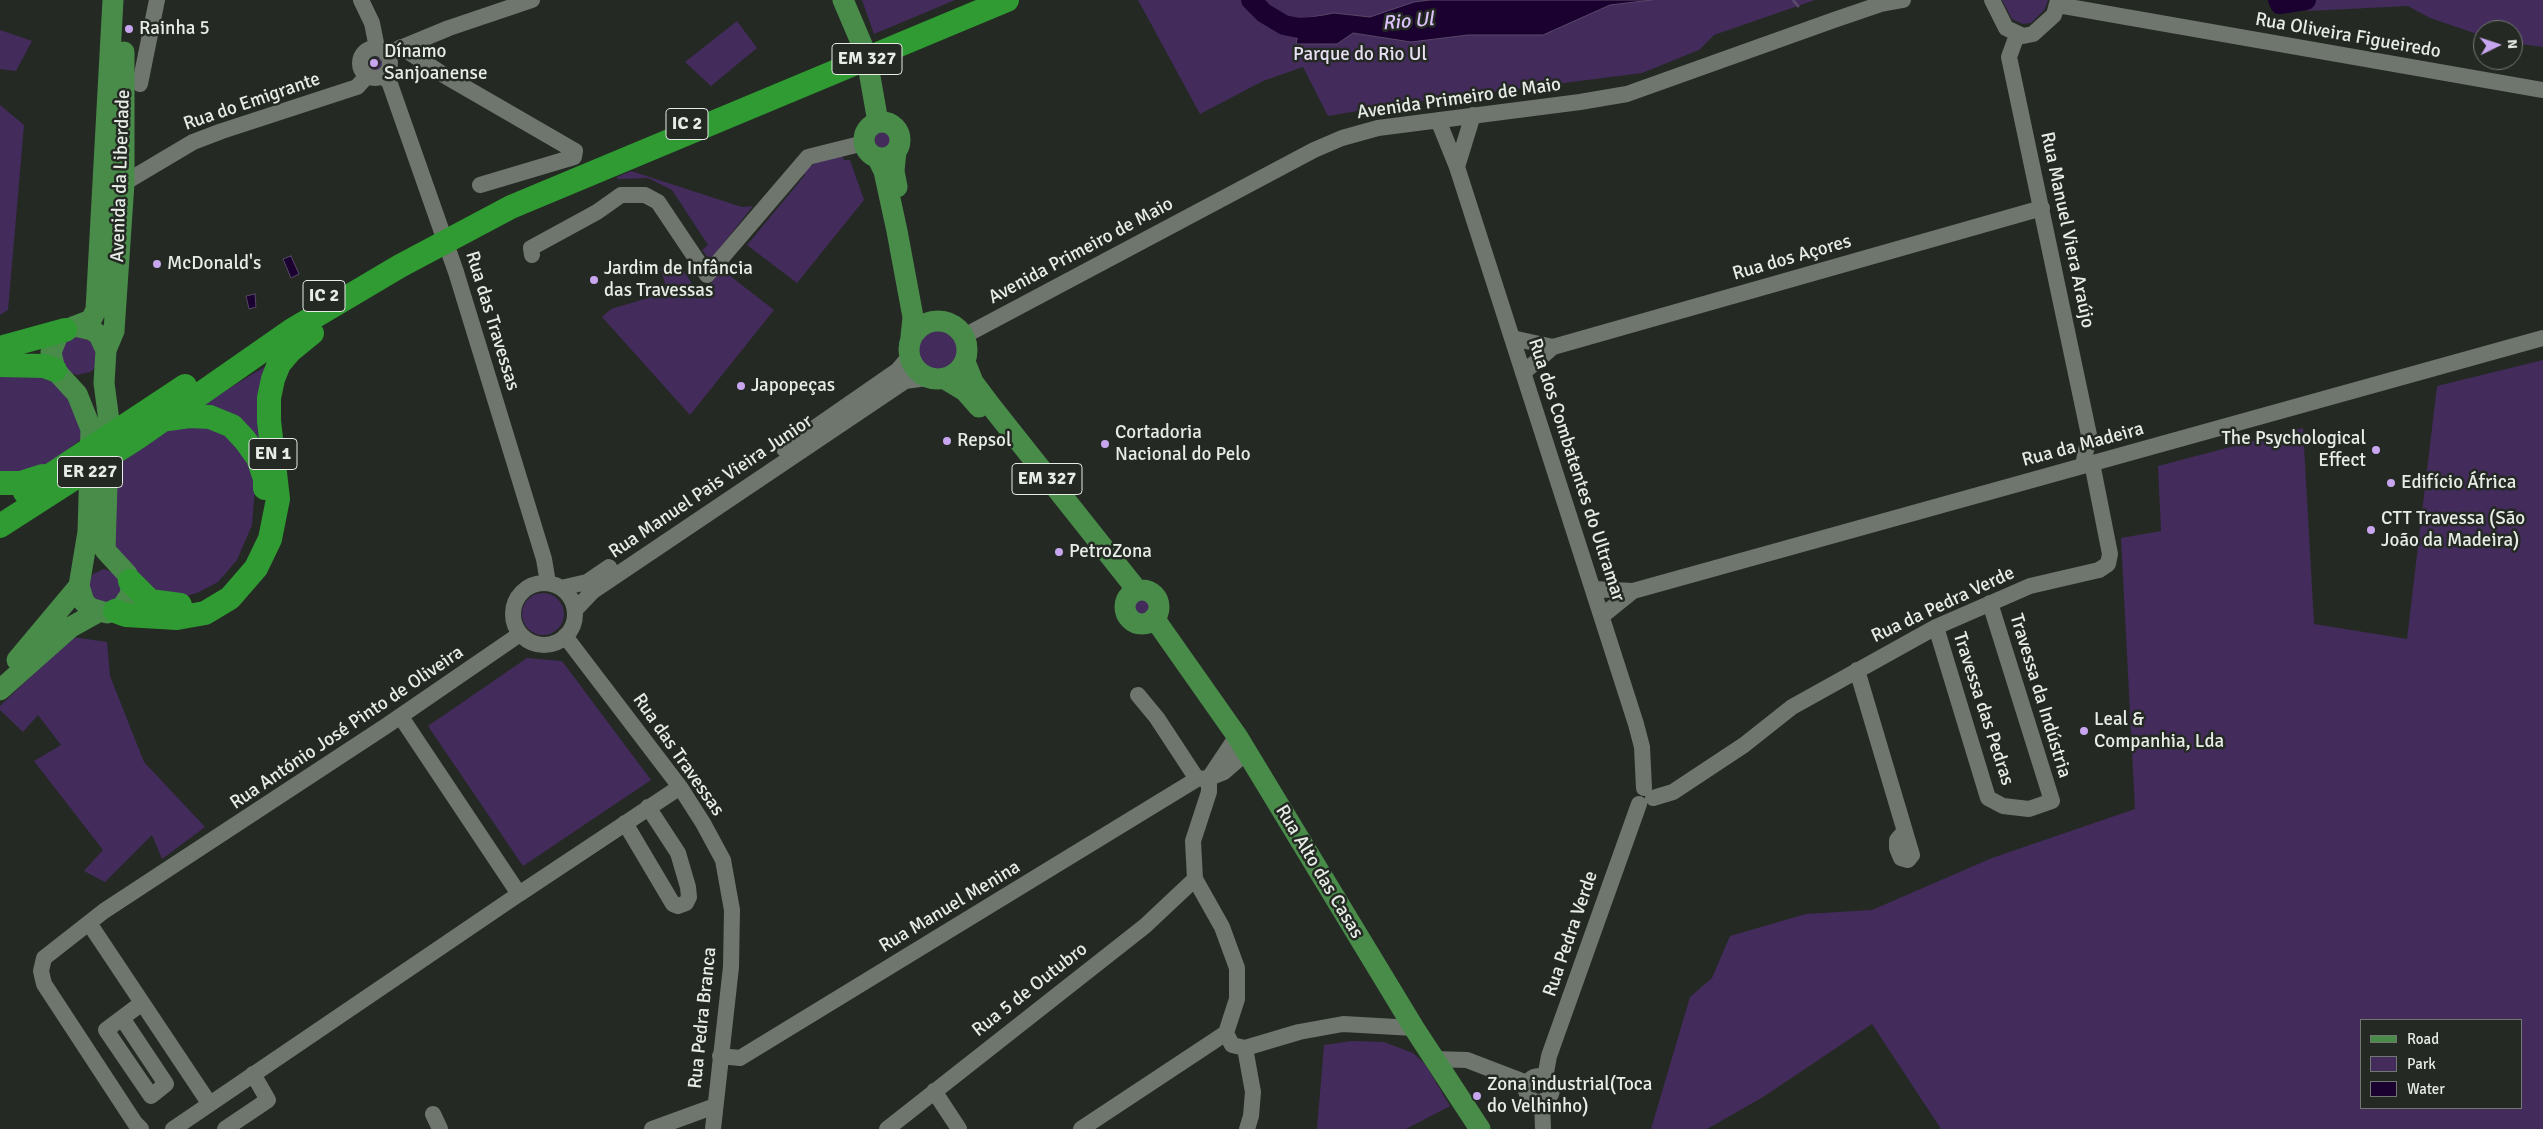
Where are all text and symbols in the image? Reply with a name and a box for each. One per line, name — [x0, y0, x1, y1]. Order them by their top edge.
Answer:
water label: Rio Ul — [1381, 8, 1435, 36]
street label: Rua Oliveira Figueiredo — [2253, 8, 2443, 64]
place label: Rainha 5 — [139, 18, 210, 40]
north arrow — [2473, 20, 2523, 70]
marker: Rainha 5 — [123, 23, 135, 35]
text: N — [2504, 39, 2521, 49]
place label: Dínamo Sanjoanense — [384, 41, 487, 85]
road number: EM 327 — [832, 44, 902, 74]
park label: Parque do Rio Ul — [1293, 44, 1427, 66]
marker: Dínamo Sanjoanense — [368, 57, 380, 69]
street label: Rua do Emigrante — [181, 68, 323, 136]
street label: Avenida Primeiro de Maio — [1355, 73, 1563, 125]
street label: Avenida da Liberdade — [107, 89, 135, 263]
road number: IC 2 — [666, 108, 708, 140]
street label: Rua Manuel Viera Araújo — [2035, 130, 2099, 330]
street label: Avenida Primeiro de Maio — [985, 193, 1177, 309]
street label: Rua dos Açores — [1730, 230, 1854, 286]
street label: Rua das Travessas — [460, 249, 524, 393]
place label: McDonald's — [167, 253, 261, 275]
marker: McDonald's — [151, 258, 163, 270]
place label: Jardim de Infância das Travessas — [604, 258, 753, 302]
marker: Jardim de Infância das Travessas — [588, 274, 600, 286]
road number: IC 2 — [303, 280, 345, 312]
street label: Rua dos Combatentes do Ultramar — [1523, 336, 1629, 604]
place label: Japopeças — [751, 375, 835, 397]
marker: Japopeças — [735, 380, 747, 392]
street label: Rua Manuel Pais Vieira Junior — [605, 410, 817, 564]
street label: Rua da Madeira — [2020, 418, 2146, 472]
place label: Cortadoria Nacional do Pelo — [1115, 422, 1251, 466]
place label: The Psychological Effect — [2221, 428, 2366, 472]
place label: Repsol — [957, 430, 1012, 452]
marker: Repsol — [941, 435, 953, 447]
road number: EN 1 — [249, 438, 297, 469]
marker: Cortadoria Nacional do Pelo — [1099, 438, 1111, 450]
marker: The Psychological Effect — [2370, 444, 2382, 456]
road number: ER 227 — [58, 457, 122, 488]
road number: EM 327 — [1012, 464, 1082, 494]
place label: Edifício África — [2401, 472, 2516, 494]
marker: Edifício África — [2385, 477, 2397, 489]
place label: CTT Travessa (São João da Madeira) — [2381, 508, 2525, 552]
marker: CTT Travessa (São João da Madeira) — [2365, 524, 2377, 536]
place label: PetroZona — [1069, 541, 1152, 563]
marker: PetroZona — [1053, 546, 1065, 558]
street label: Rua da Pedra Verde — [1868, 562, 2018, 648]
street label: Travessa da Indústria — [2004, 611, 2076, 781]
street label: Travessa das Pedras — [1947, 629, 2019, 789]
street label: Rua António José Pinto de Oliveira — [226, 641, 468, 815]
street label: Rua das Travessas — [627, 689, 729, 821]
place label: Leal & Companhia, Lda — [2094, 709, 2224, 753]
marker: Leal & Companhia, Lda — [2078, 725, 2090, 737]
street label: Rua Alto das Casas — [1270, 801, 1368, 943]
street label: Rua Manuel Menina — [875, 856, 1025, 958]
street label: Rua Pedra Verde — [1539, 868, 1603, 1000]
street label: Rua 5 de Outubro — [968, 938, 1092, 1042]
street label: Rua Pedra Branca — [684, 946, 722, 1090]
legend — [2360, 1019, 2523, 1109]
text: Road — [2407, 1030, 2439, 1048]
text: Park — [2407, 1055, 2436, 1073]
place label: Zona industrial(Toca do Velhinho) — [1487, 1074, 1652, 1118]
text: Water — [2407, 1080, 2445, 1098]
marker: Zona industrial(Toca do Velhinho) — [1471, 1090, 1483, 1102]

